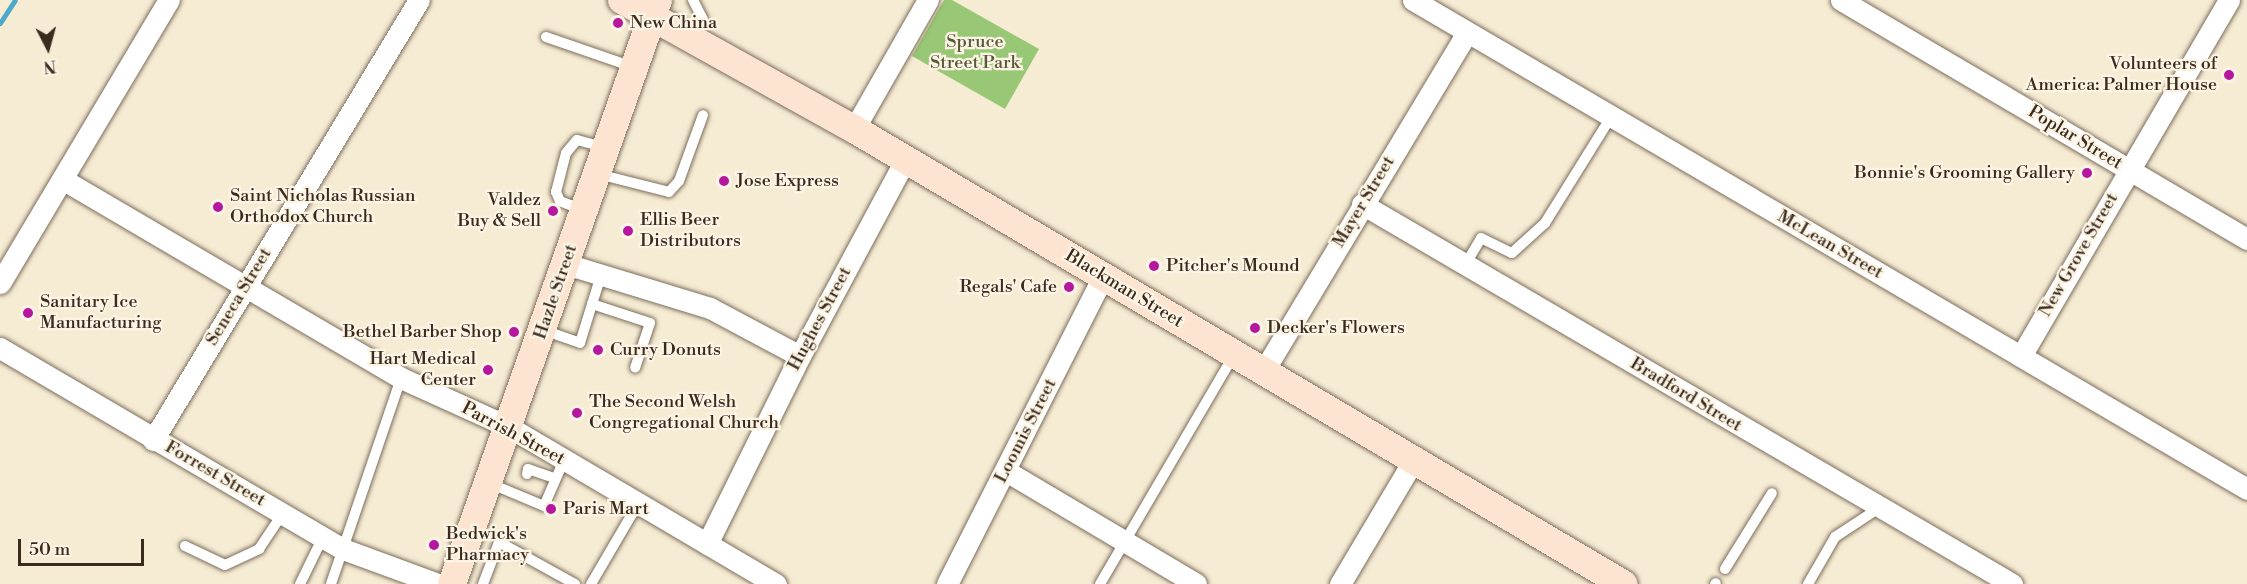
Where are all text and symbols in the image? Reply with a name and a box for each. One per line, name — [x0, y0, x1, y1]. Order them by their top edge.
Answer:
place label: New China — [630, 12, 717, 34]
marker: New China — [611, 16, 625, 30]
north arrow — [18, 18, 78, 78]
park label: Spruce Street Park — [930, 32, 1020, 74]
place label: Volunteers of America: Palmer House — [2026, 54, 2217, 97]
text: N — [43, 55, 57, 77]
marker: Volunteers of America: Palmer House — [2222, 68, 2236, 82]
street label: Poplar Street — [2024, 101, 2126, 175]
street label: Mayer Street — [1328, 152, 1400, 252]
place label: Bonnie's Grooming Gallery — [1854, 162, 2075, 184]
marker: Bonnie's Grooming Gallery — [2080, 166, 2094, 180]
place label: Jose Express — [736, 170, 839, 192]
marker: Jose Express — [717, 174, 731, 188]
place label: Saint Nicholas Russian Orthodox Church — [230, 186, 416, 228]
street label: New Grove Street — [2035, 189, 2123, 321]
place label: Valdez Buy & Sell — [457, 190, 541, 232]
marker: Saint Nicholas Russian Orthodox Church — [211, 200, 225, 214]
marker: Valdez Buy & Sell — [546, 204, 560, 218]
street label: McLean Street — [1773, 206, 1887, 284]
place label: Ellis Beer Distributors — [640, 210, 741, 252]
marker: Ellis Beer Distributors — [621, 224, 635, 238]
street label: Hazle Street — [530, 242, 582, 342]
street label: Seneca Street — [201, 244, 277, 350]
street label: Blackman Street — [1061, 245, 1187, 333]
place label: Pitcher's Mound — [1166, 255, 1300, 277]
marker: Pitcher's Mound — [1147, 259, 1161, 273]
street label: Hughes Street — [784, 263, 856, 375]
place label: Regals' Cafe — [960, 276, 1057, 298]
marker: Regals' Cafe — [1062, 280, 1076, 294]
place label: Sanitary Ice Manufacturing — [40, 292, 161, 334]
marker: Sanitary Ice Manufacturing — [21, 306, 35, 320]
place label: Decker's Flowers — [1267, 317, 1405, 339]
place label: Bethel Barber Shop — [343, 321, 502, 343]
marker: Decker's Flowers — [1248, 321, 1262, 335]
marker: Bethel Barber Shop — [507, 325, 521, 339]
place label: Curry Donuts — [610, 339, 721, 361]
marker: Curry Donuts — [591, 343, 605, 357]
place label: Hart Medical Center — [369, 349, 476, 392]
street label: Bradford Street — [1626, 353, 1746, 437]
marker: Hart Medical Center — [481, 363, 495, 377]
street label: Loomis Street — [990, 375, 1062, 487]
place label: The Second Welsh Congregational Church — [589, 392, 779, 434]
street label: Parrish Street — [458, 398, 568, 470]
marker: The Second Welsh Congregational Church — [570, 406, 584, 420]
street label: Forrest Street — [161, 437, 269, 511]
place label: Paris Mart — [563, 498, 649, 520]
marker: Paris Mart — [544, 502, 558, 516]
place label: Bedwick's Pharmacy — [446, 524, 529, 566]
scale bar — [21, 527, 147, 565]
text: 50 m — [29, 538, 70, 561]
marker: Bedwick's Pharmacy — [427, 538, 441, 552]

